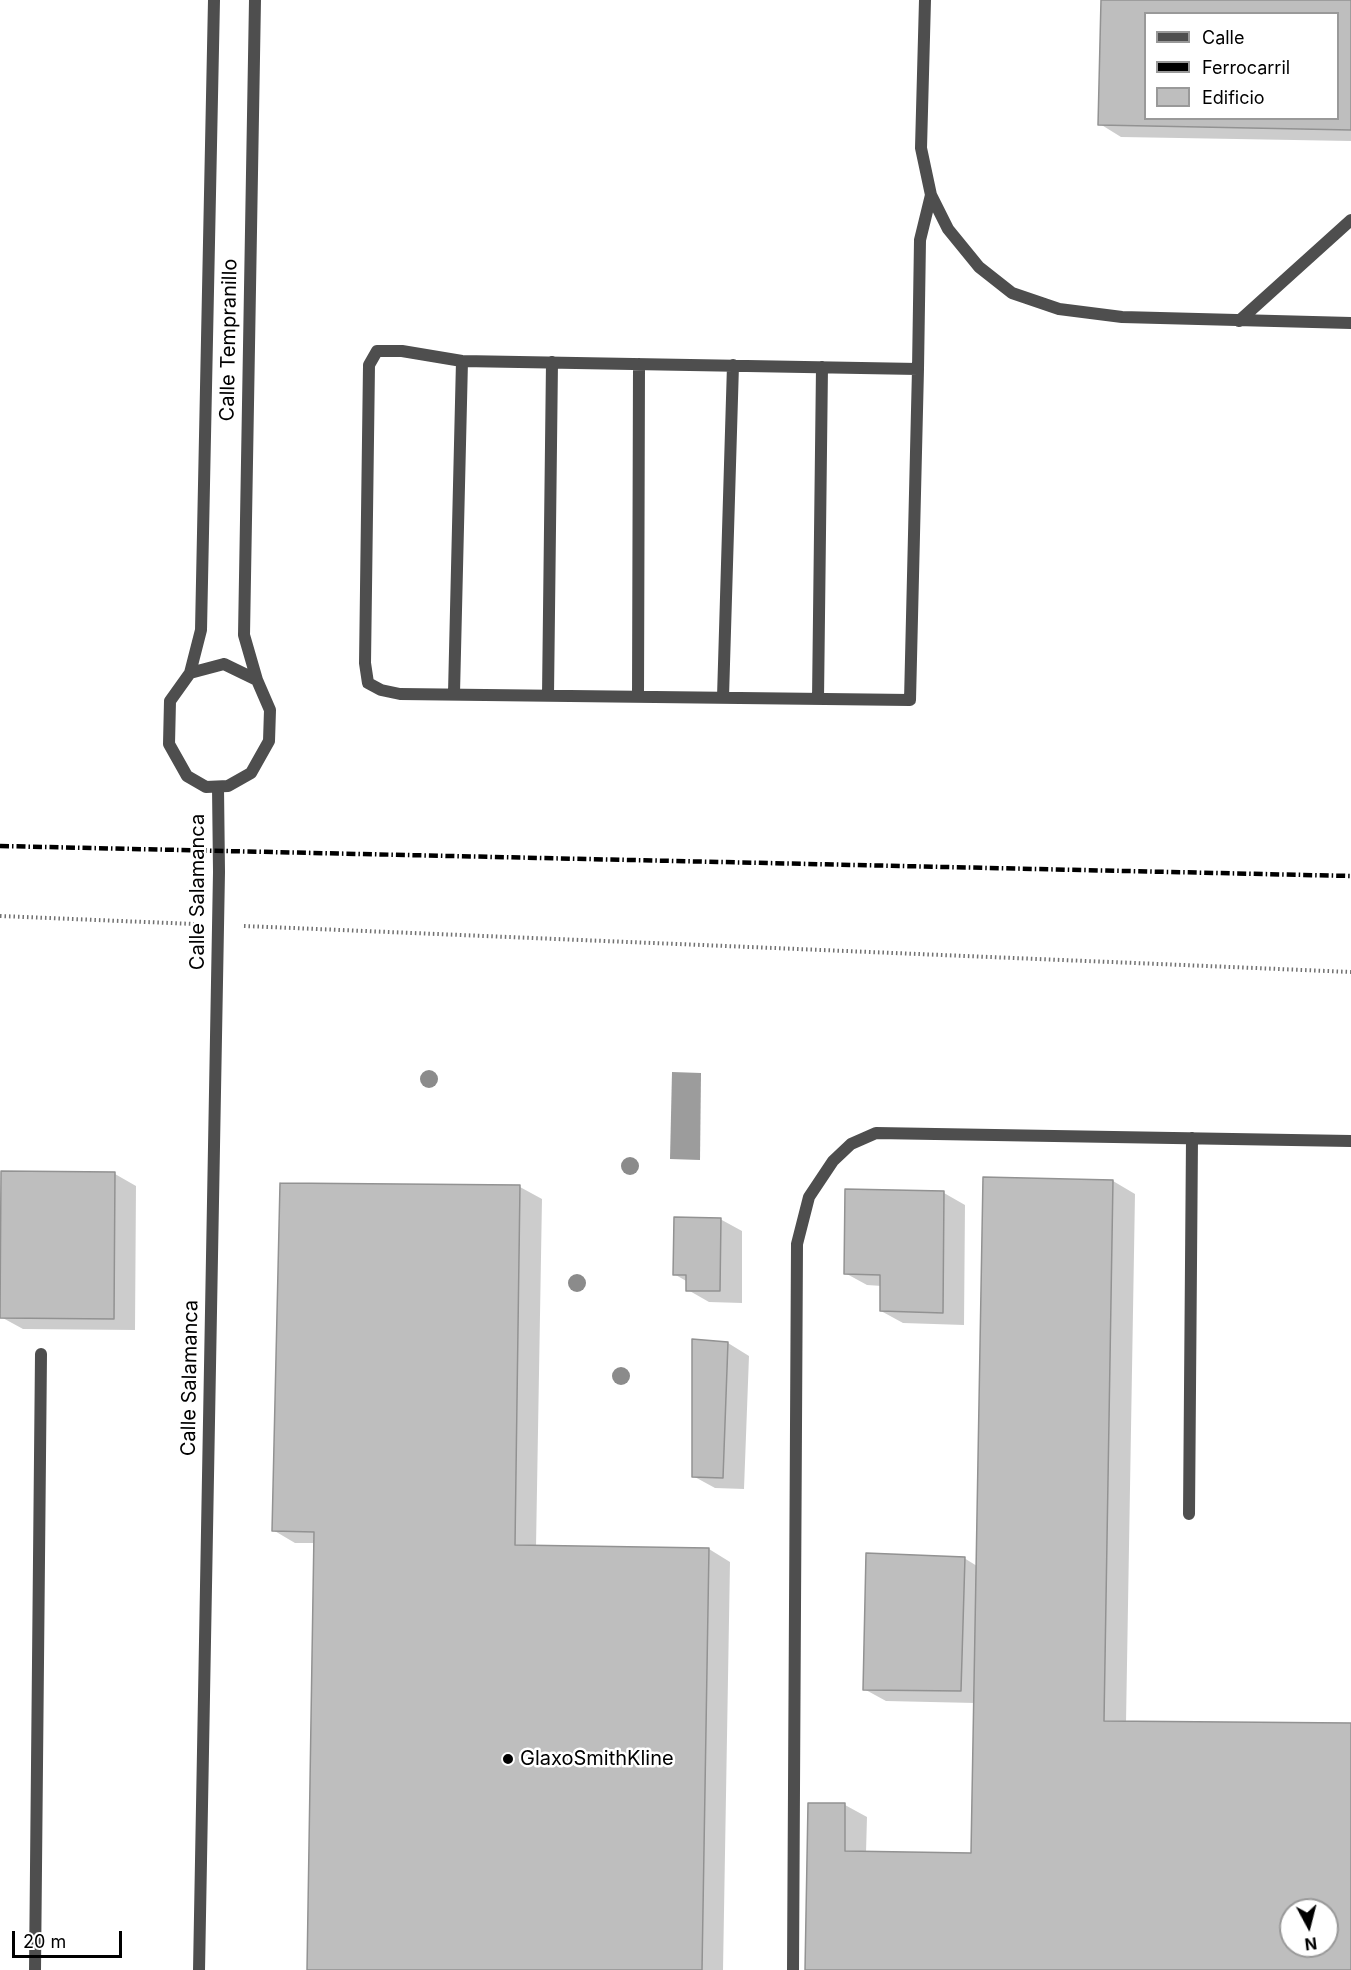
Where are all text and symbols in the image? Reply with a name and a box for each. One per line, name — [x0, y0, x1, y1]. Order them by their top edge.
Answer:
legend — [1144, 12, 1339, 120]
text: Calle — [1202, 27, 1244, 48]
text: Ferrocarril — [1202, 57, 1290, 78]
text: Edificio — [1202, 87, 1265, 108]
street label: Calle Tempranillo — [216, 258, 242, 422]
street label: Calle Salamanca — [186, 814, 210, 970]
street label: Calle Salamanca — [177, 1300, 203, 1456]
place label: GlaxoSmithKline — [520, 1747, 674, 1771]
marker: GlaxoSmithKline — [501, 1752, 515, 1766]
north arrow — [1279, 1898, 1339, 1958]
scale bar — [15, 1919, 124, 1957]
text: 20 m — [23, 1931, 66, 1952]
text: N — [1304, 1933, 1318, 1955]

